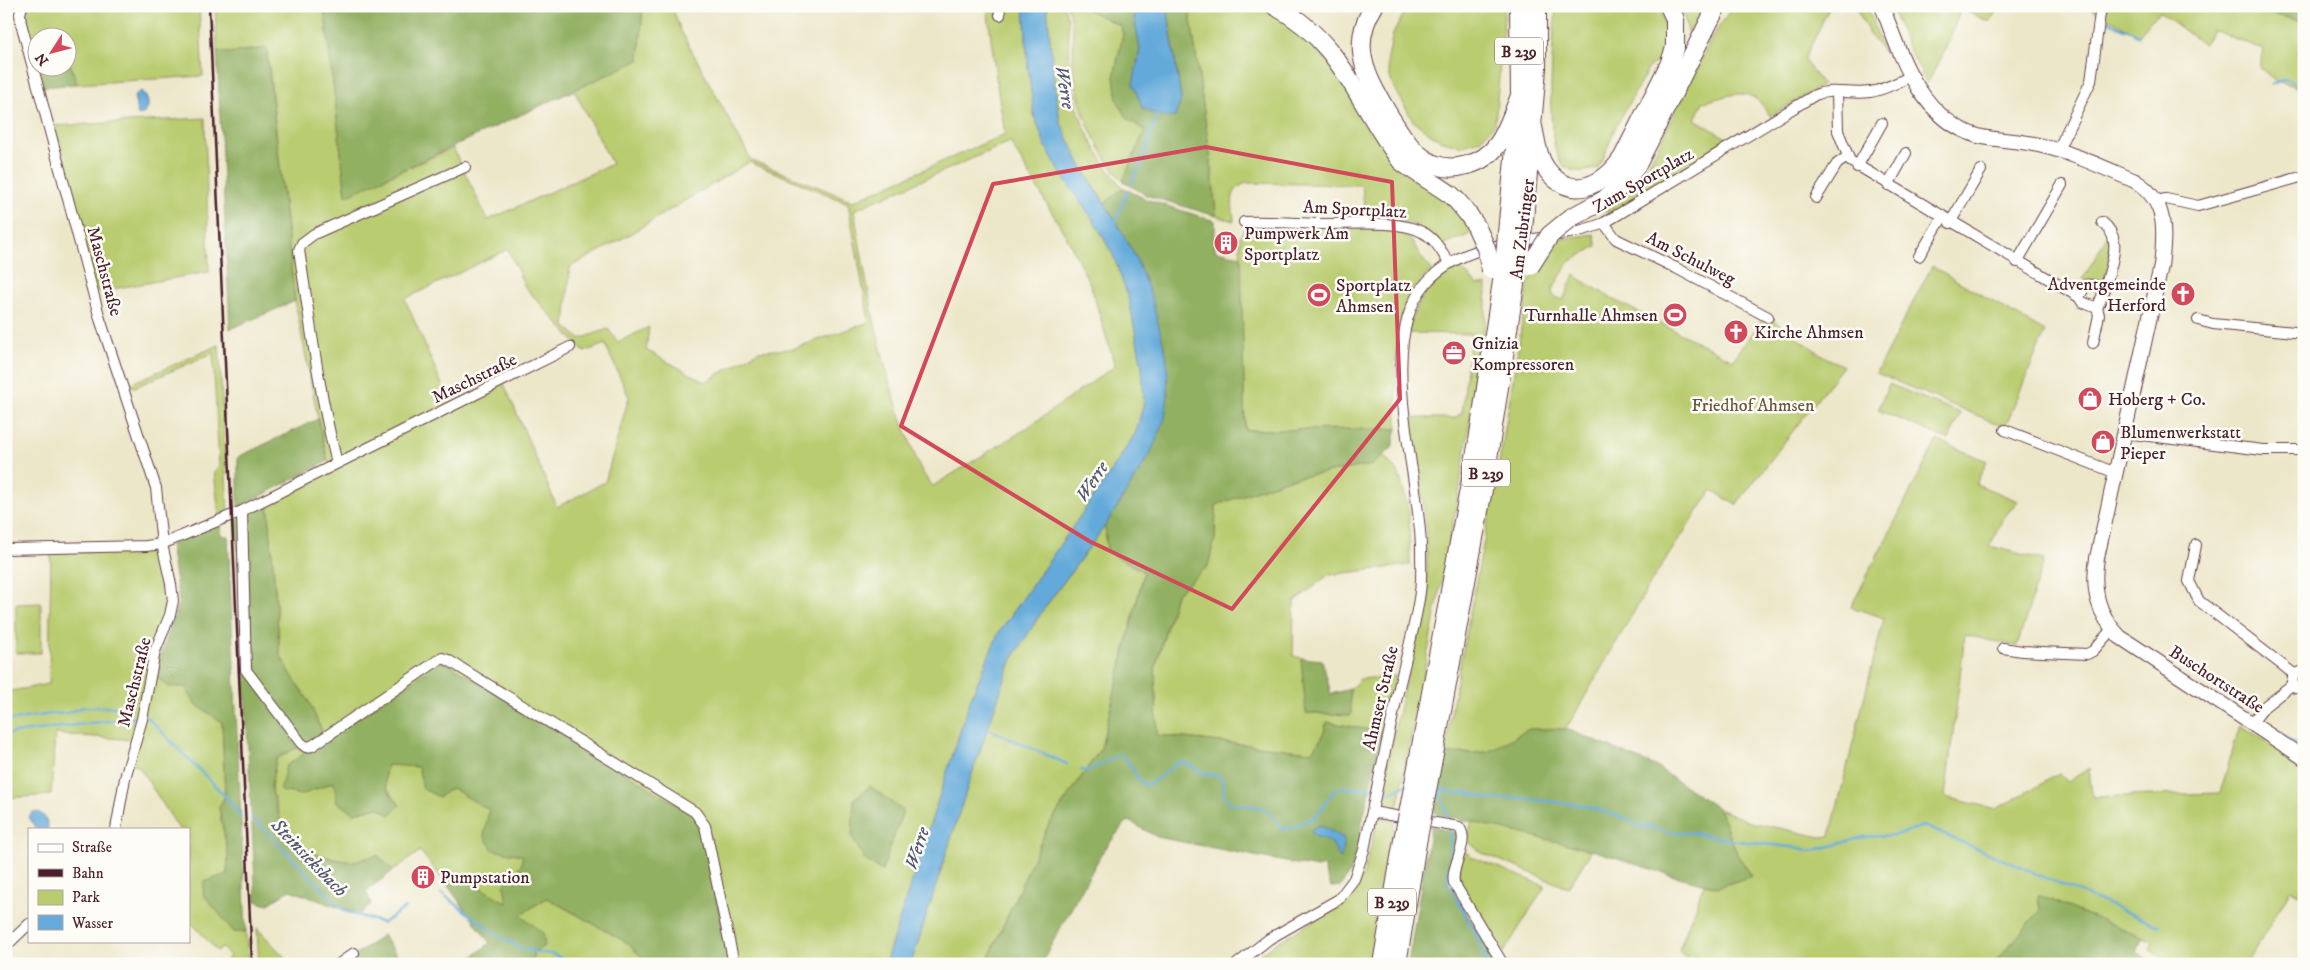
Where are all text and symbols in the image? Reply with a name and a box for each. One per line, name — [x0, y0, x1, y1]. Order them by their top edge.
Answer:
north arrow — [28, 28, 78, 78]
road number: B 239 — [1495, 37, 1543, 64]
text: N — [31, 49, 53, 69]
water label: Werre — [1049, 64, 1080, 111]
street label: Zum Sportplatz — [1589, 143, 1698, 219]
street label: Am Zubringer — [1506, 177, 1540, 281]
street label: Am Sportplatz — [1302, 196, 1408, 224]
place label: Pumpwerk Am Sportplatz — [1244, 223, 1349, 266]
street label: Maschstraße — [82, 224, 127, 318]
street label: Am Schulweg — [1642, 227, 1739, 291]
building icon: Pumpwerk Am Sportplatz — [1213, 230, 1239, 256]
place label: Adventgemeinde Herford — [2048, 274, 2166, 317]
place label: Sportplatz Ahmsen — [1336, 275, 1411, 318]
church icon: Adventgemeinde Herford — [2170, 281, 2196, 307]
sports icon: Sportplatz Ahmsen — [1306, 282, 1332, 308]
sports icon: Turnhalle Ahmsen — [1662, 302, 1688, 328]
place label: Turnhalle Ahmsen — [1524, 305, 1659, 327]
church icon: Kirche Ahmsen — [1723, 319, 1749, 345]
place label: Kirche Ahmsen — [1754, 322, 1864, 344]
place label: Gnizia Kompressoren — [1472, 333, 1575, 376]
office icon: Gnizia Kompressoren — [1441, 340, 1467, 366]
street label: Maschstraße — [428, 349, 520, 409]
shop icon: Hoberg + Co. — [2077, 386, 2103, 412]
place label: Hoberg + Co. — [2108, 389, 2206, 411]
park label: Friedhof Ahmsen — [1692, 395, 1815, 417]
place label: Blumenwerkstatt Pieper — [2120, 422, 2241, 465]
shop icon: Blumenwerkstatt Pieper — [2090, 429, 2116, 455]
water label: Werre — [1071, 457, 1114, 506]
road number: B 239 — [1462, 459, 1510, 486]
street label: Maschstraße — [113, 635, 157, 729]
street label: Buschortstraße — [2165, 641, 2268, 719]
street label: Ahmser Straße — [1358, 644, 1404, 753]
water label: Steinsieksbach — [265, 813, 352, 902]
water label: Werre — [900, 824, 935, 873]
legend — [28, 828, 190, 942]
text: Straße — [72, 838, 112, 857]
text: Bahn — [72, 864, 104, 883]
building icon: Pumpstation — [410, 864, 436, 890]
place label: Pumpstation — [440, 867, 530, 889]
text: Park — [72, 888, 101, 907]
road number: B 239 — [1368, 889, 1416, 916]
text: Wasser — [71, 914, 113, 933]

